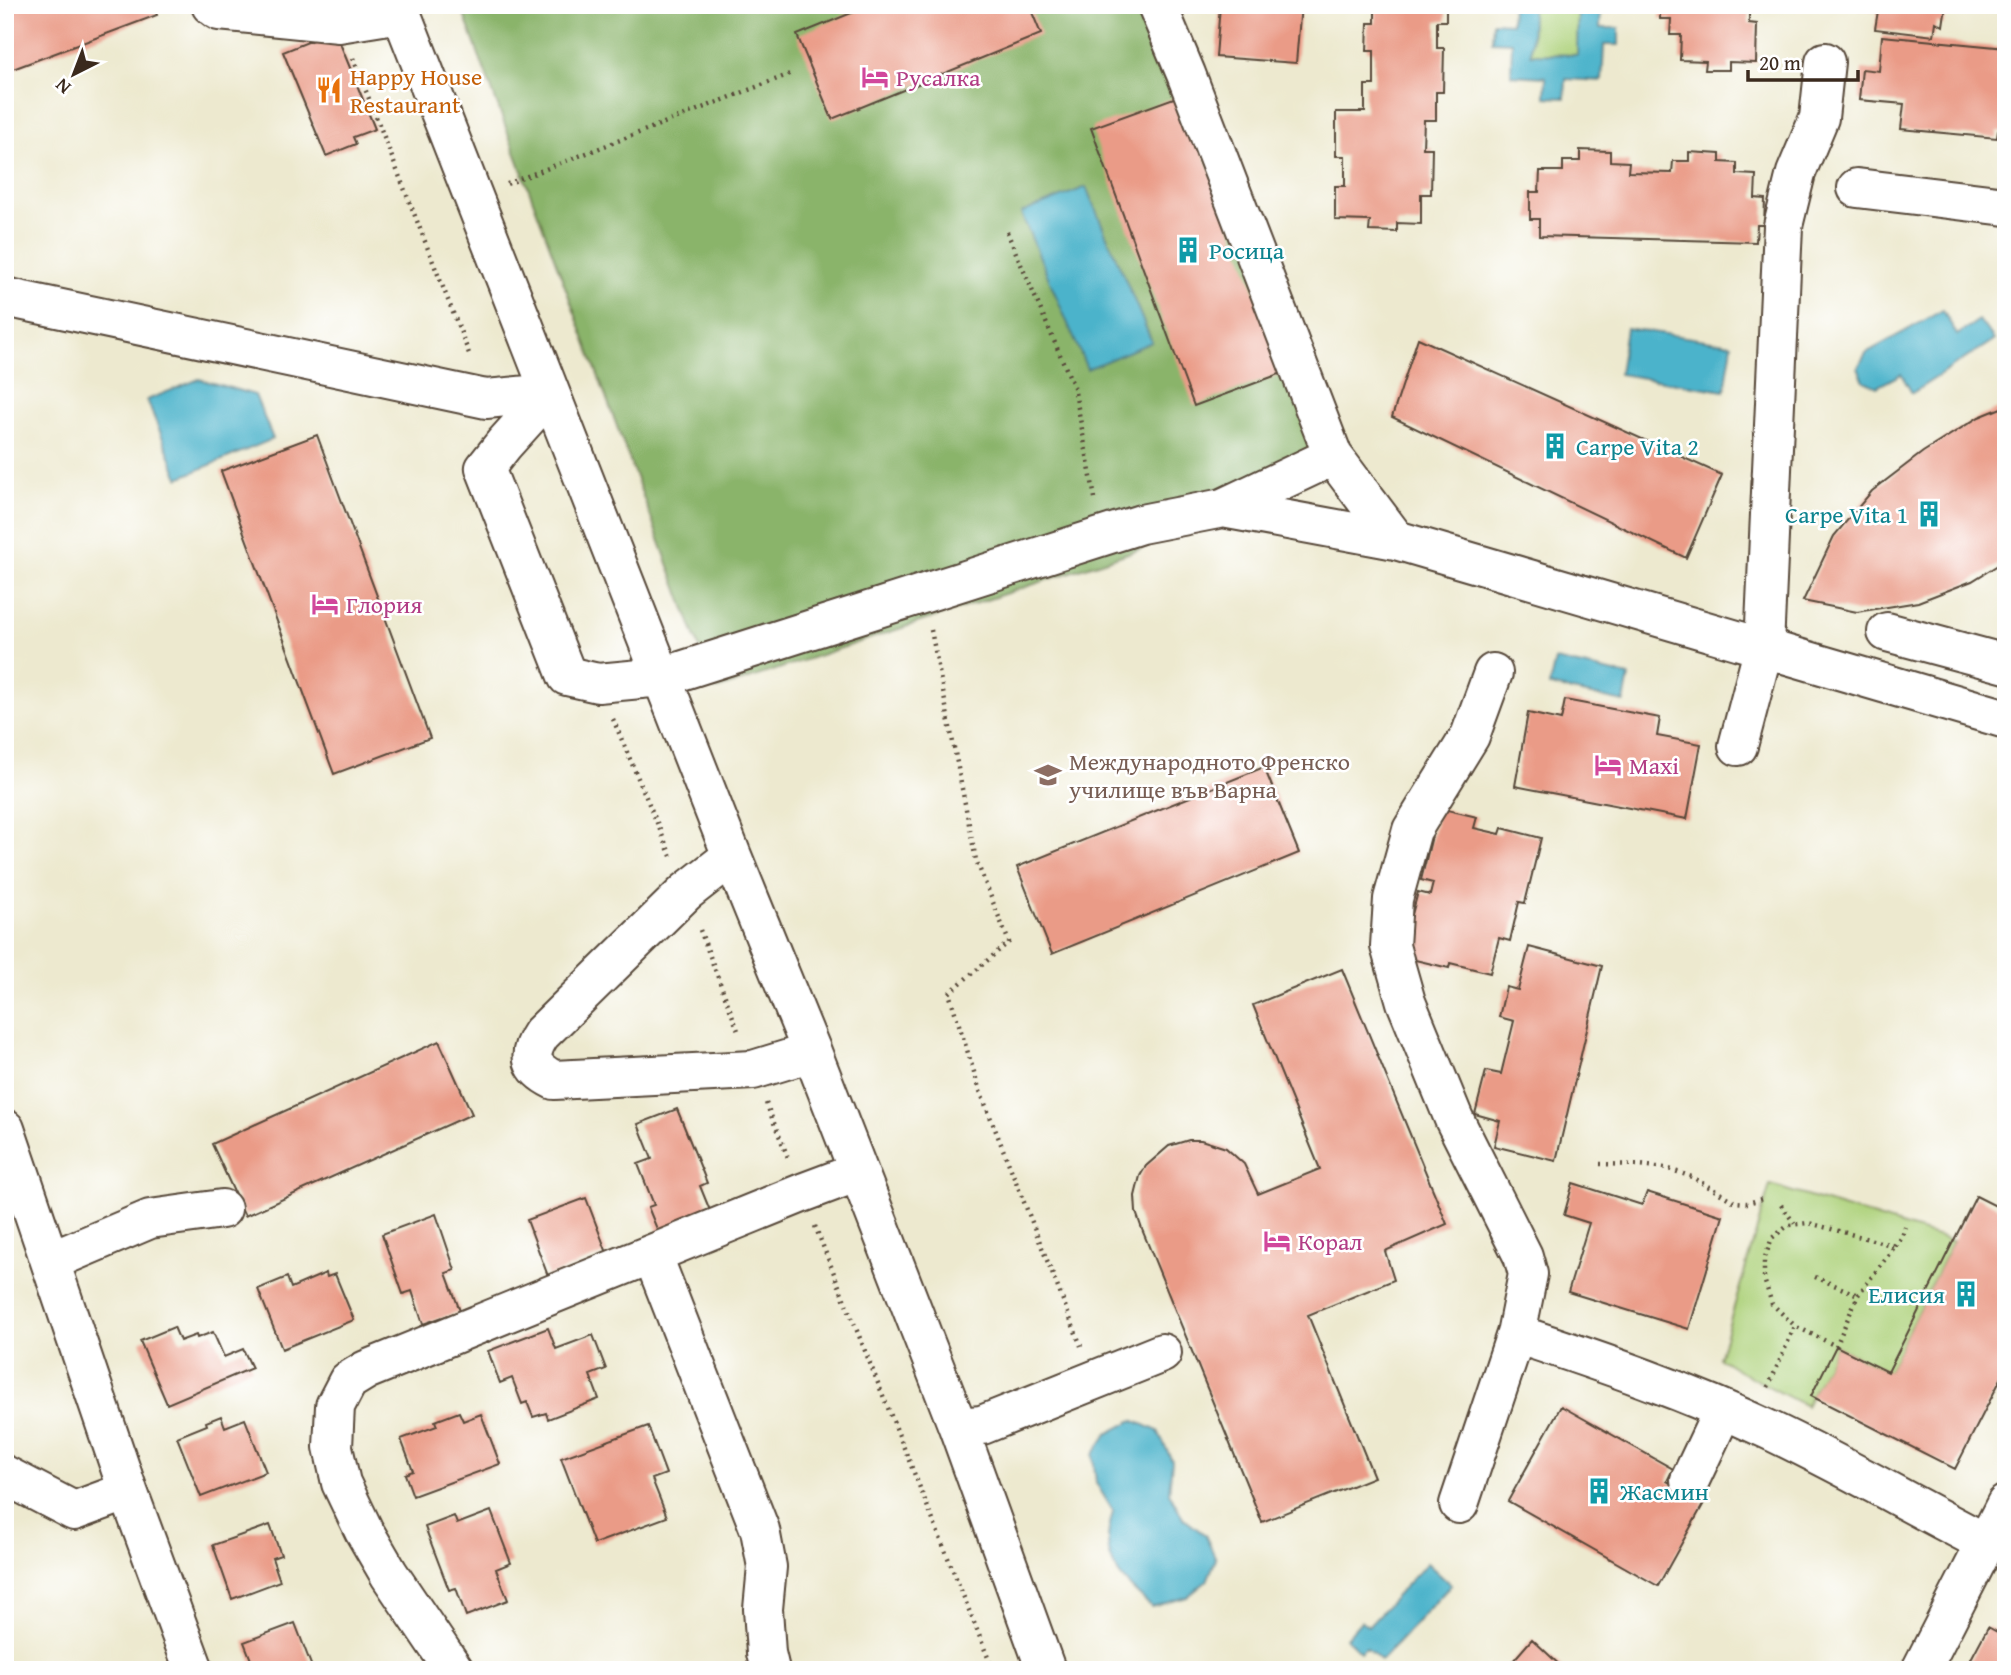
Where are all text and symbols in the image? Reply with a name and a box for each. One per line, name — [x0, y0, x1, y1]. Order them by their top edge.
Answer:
north arrow — [38, 38, 108, 108]
scale bar — [1748, 38, 1859, 82]
text: 20 m — [1759, 47, 1801, 78]
place label: Happy House Restaurant — [350, 59, 482, 122]
place label: Русалка — [896, 60, 981, 95]
hotel icon: Русалка — [860, 62, 890, 92]
text: N — [48, 72, 77, 101]
restaurant icon: Happy House Restaurant — [314, 75, 344, 105]
place label: Росица — [1209, 233, 1285, 268]
building icon: Росица — [1173, 235, 1203, 265]
place label: Carpe Vita 2 — [1576, 429, 1699, 464]
building icon: Carpe Vita 2 — [1540, 431, 1570, 461]
place label: Carpe Vita 1 — [1785, 497, 1908, 532]
building icon: Carpe Vita 1 — [1914, 499, 1944, 529]
place label: Глория — [346, 587, 422, 622]
hotel icon: Глория — [310, 589, 340, 619]
place label: Международното Френско училище във Варна — [1068, 744, 1350, 807]
place label: Maxi — [1629, 748, 1679, 783]
hotel icon: Maxi — [1593, 750, 1623, 780]
school or university icon: Международното Френско училище във Варна — [1033, 760, 1063, 790]
place label: Корал — [1298, 1224, 1363, 1259]
hotel icon: Корал — [1262, 1226, 1292, 1256]
place label: Елисия — [1868, 1277, 1945, 1312]
building icon: Елисия — [1951, 1279, 1981, 1309]
place label: Жасмин — [1619, 1474, 1709, 1509]
building icon: Жасмин — [1584, 1476, 1614, 1506]

